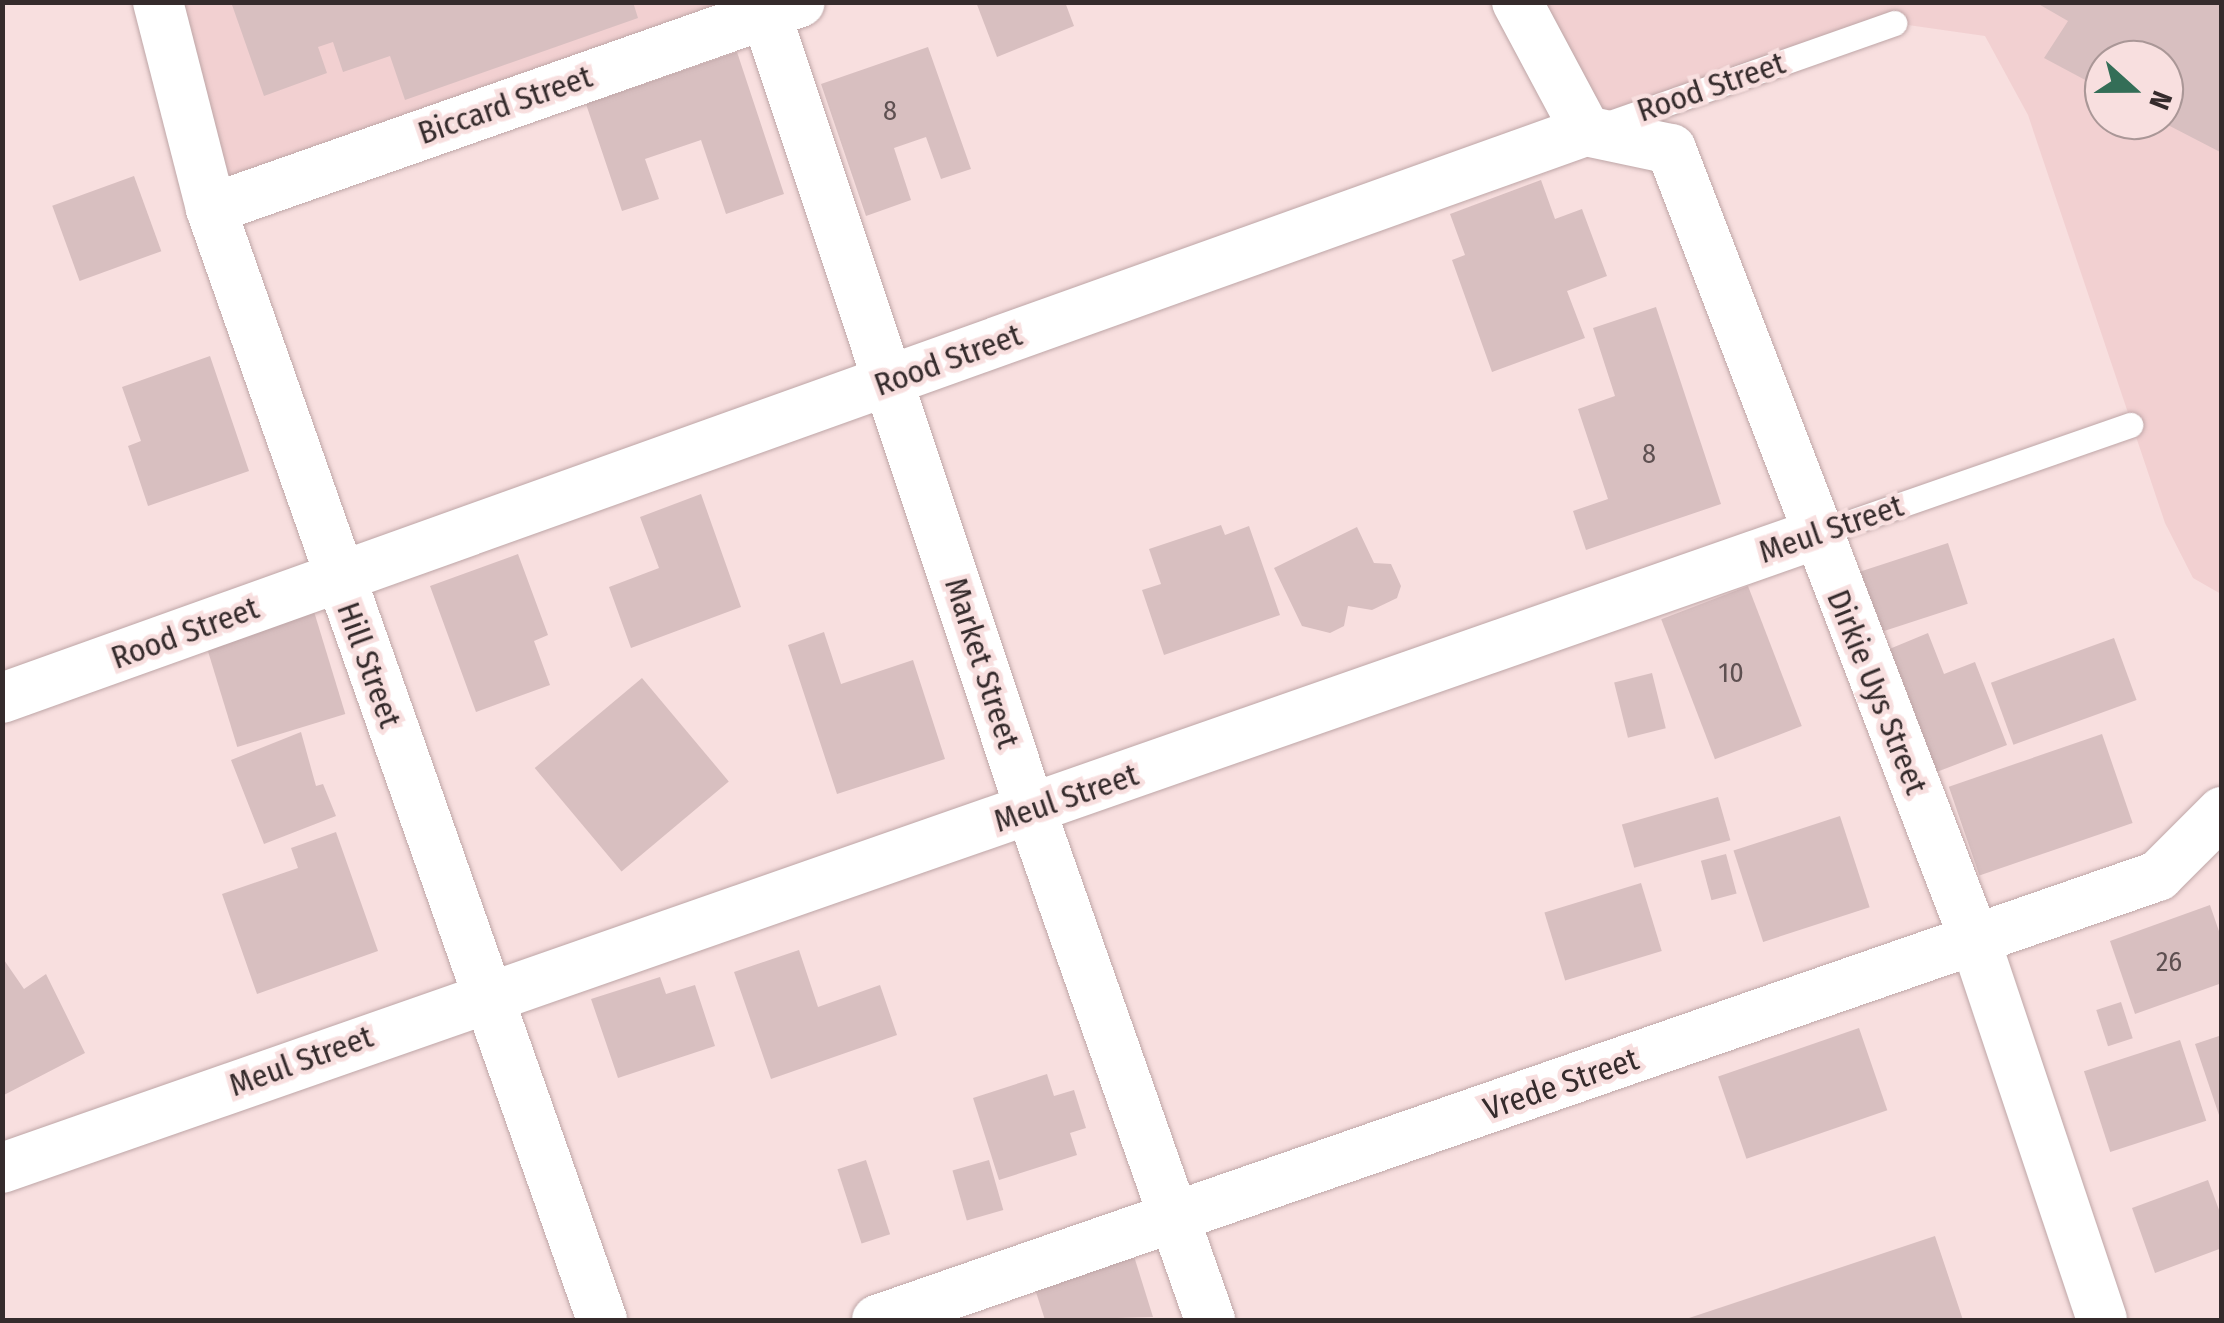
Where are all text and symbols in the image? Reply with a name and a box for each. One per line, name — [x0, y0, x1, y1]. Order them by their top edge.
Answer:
north arrow — [2084, 40, 2184, 140]
street label: Rood Street — [1632, 44, 1790, 130]
street label: Biccard Street — [413, 57, 597, 153]
text: N — [2142, 86, 2179, 114]
house number: 8 — [883, 94, 897, 128]
street label: Rood Street — [869, 316, 1027, 404]
house number: 8 — [1642, 437, 1656, 471]
street label: Meul Street — [1754, 486, 1908, 572]
street label: Market Street — [936, 573, 1028, 753]
street label: Dirkie Uys Street — [1819, 584, 1935, 800]
street label: Rood Street — [106, 589, 264, 677]
street label: Hill Street — [329, 597, 409, 733]
house number: 10 — [1718, 656, 1744, 690]
street label: Meul Street — [989, 755, 1143, 841]
house number: 26 — [2156, 945, 2182, 979]
street label: Meul Street — [224, 1017, 378, 1105]
street label: Vrede Street — [1479, 1040, 1643, 1128]

